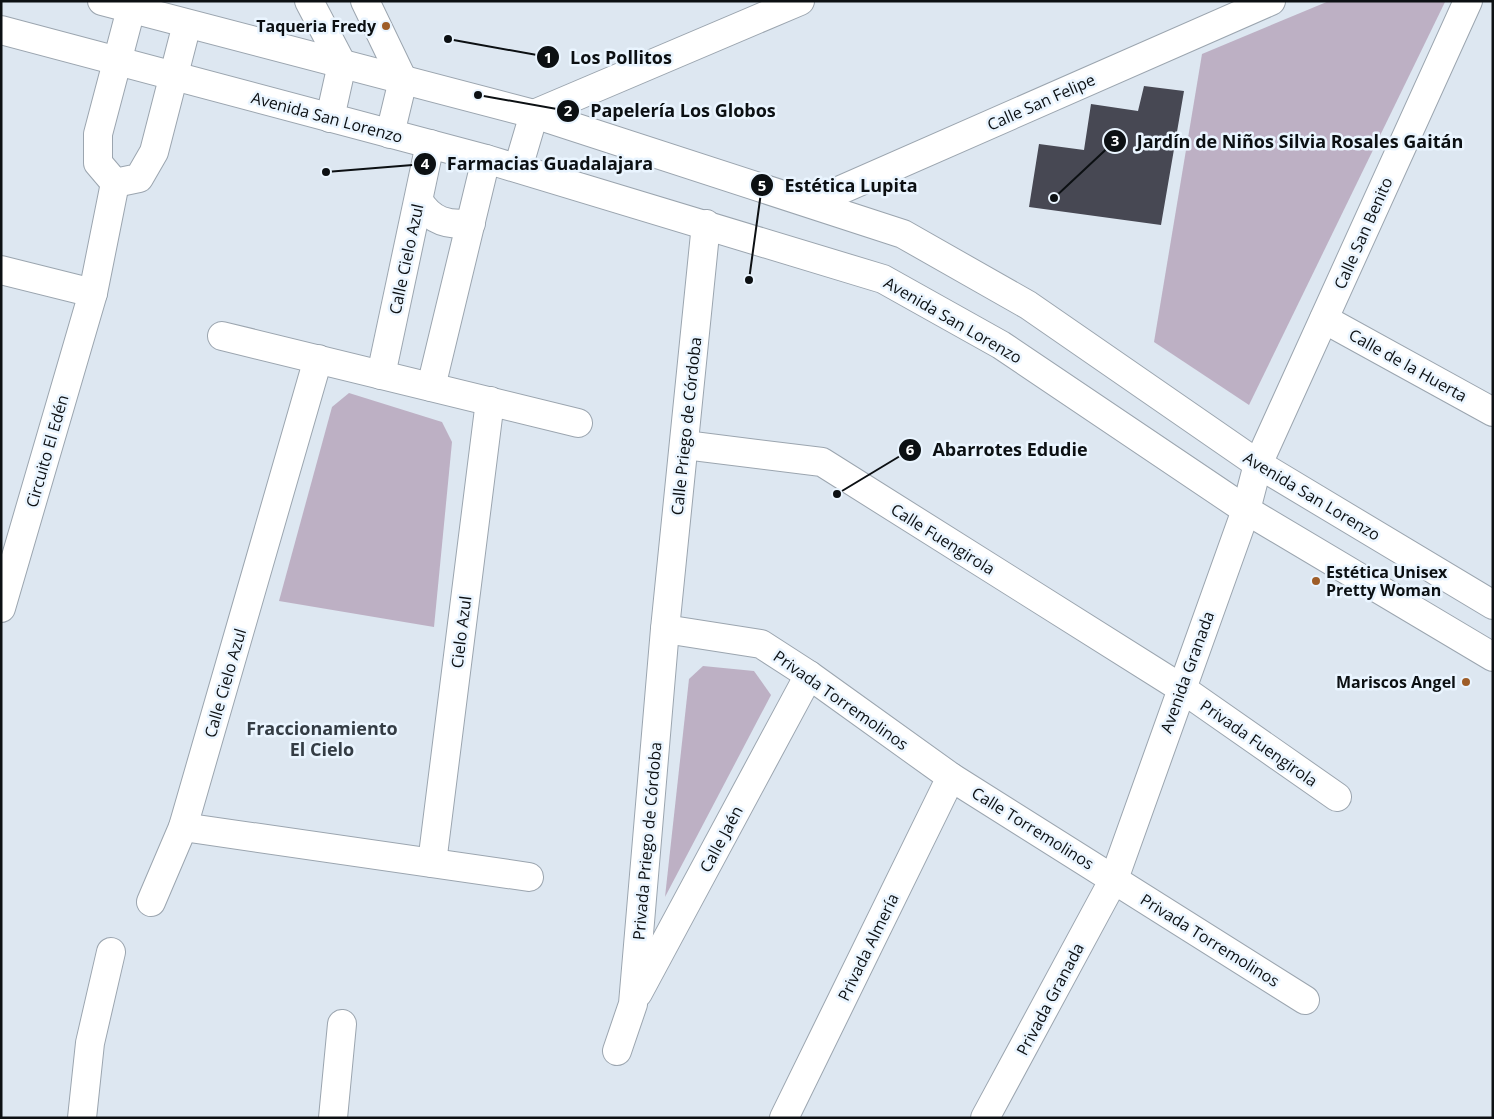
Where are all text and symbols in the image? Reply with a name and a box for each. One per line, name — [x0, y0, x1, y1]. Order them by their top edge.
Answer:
place label: Taqueria Fredy — [256, 15, 377, 37]
marker: Taqueria Fredy — [380, 20, 392, 32]
callout: Los Pollitos — [535, 41, 682, 74]
text: Los Pollitos — [570, 45, 672, 69]
text: 1 — [544, 47, 552, 67]
street label: Calle San Felipe — [984, 68, 1098, 136]
street label: Avenida San Lorenzo — [249, 86, 405, 148]
callout: Papelería Los Globos — [555, 95, 786, 128]
text: Papelería Los Globos — [590, 98, 776, 122]
text: 2 — [564, 100, 573, 120]
callout: Jardín de Niños Silvia Rosales Gaitán — [1102, 125, 1474, 158]
text: Jardín de Niños Silvia Rosales Gaitán — [1135, 129, 1463, 153]
text: 3 — [1111, 130, 1119, 150]
callout: Farmacias Guadalajara — [412, 147, 664, 180]
text: Farmacias Guadalajara — [447, 151, 653, 175]
text: 4 — [421, 153, 430, 173]
callout: Estética Lupita — [750, 169, 928, 202]
text: Estética Lupita — [784, 173, 918, 197]
street label: Calle San Benito — [1328, 174, 1398, 292]
text: 5 — [758, 175, 766, 195]
street label: Calle Cielo Azul — [384, 202, 428, 316]
street label: Avenida San Lorenzo — [880, 272, 1026, 368]
street label: Calle de la Huerta — [1345, 323, 1471, 407]
street label: Calle Priego de Córdoba — [666, 336, 706, 516]
street label: Circuito El Edén — [20, 392, 74, 510]
callout: Abarrotes Edudie — [897, 434, 1097, 467]
text: Abarrotes Edudie — [932, 437, 1088, 461]
text: 6 — [906, 439, 915, 459]
street label: Avenida San Lorenzo — [1240, 446, 1384, 546]
street label: Calle Fuengirola — [887, 498, 999, 580]
place label: Estética Unisex Pretty Woman — [1326, 561, 1448, 601]
marker: Estética Unisex Pretty Woman — [1310, 575, 1322, 587]
street label: Cielo Azul — [446, 595, 476, 669]
street label: Avenida Granada — [1155, 608, 1219, 736]
street label: Calle Cielo Azul — [199, 626, 251, 740]
street label: Privada Torremolinos — [769, 645, 913, 755]
place label: Mariscos Angel — [1336, 671, 1456, 693]
marker: Mariscos Angel — [1460, 676, 1472, 688]
street label: Privada Fuengirola — [1196, 694, 1322, 792]
district label: Fraccionamiento El Cielo — [246, 716, 398, 761]
street label: Privada Priego de Córdoba — [627, 741, 667, 941]
street label: Calle Torremolinos — [968, 782, 1098, 874]
street label: Calle Jaén — [694, 802, 748, 876]
street label: Privada Torremolinos — [1136, 888, 1284, 992]
street label: Privada Almería — [832, 889, 904, 1005]
street label: Privada Granada — [1011, 939, 1089, 1059]

